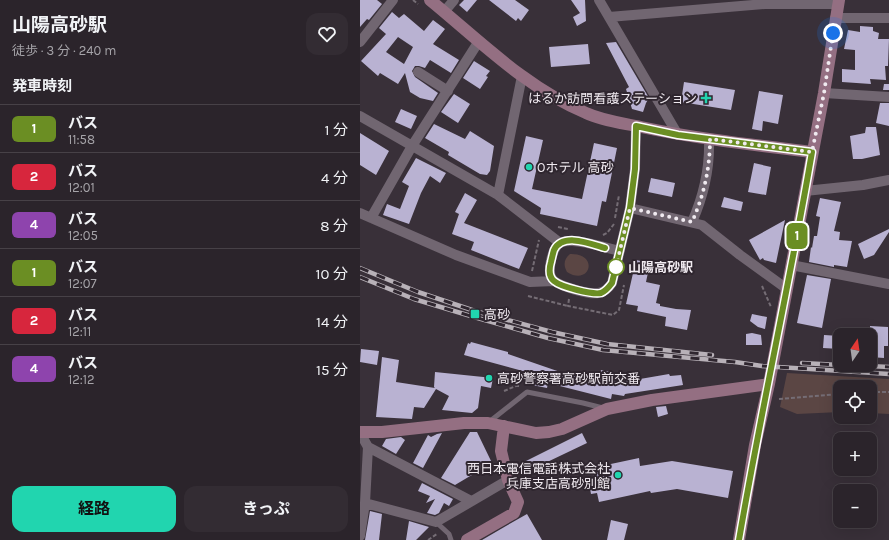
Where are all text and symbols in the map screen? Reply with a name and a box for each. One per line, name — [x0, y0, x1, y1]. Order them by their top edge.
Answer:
button: heart — [306, 13, 348, 55]
text: 山陽高砂駅 — [12, 14, 107, 36]
your location — [823, 23, 843, 43]
text: 徒歩 · 3 分 · 240 m — [12, 43, 117, 58]
text: 発車時刻 — [12, 77, 72, 95]
place label: はるか訪問看護ステーション — [528, 91, 697, 106]
marker: はるか訪問看護ステーション — [700, 92, 712, 104]
text: バス — [68, 114, 98, 132]
text: 1 — [32, 120, 37, 137]
text: 1 分 — [324, 121, 348, 139]
text: 11:58 — [68, 132, 95, 147]
place label: Oホテル 高砂 — [537, 160, 613, 175]
text: バス — [68, 162, 98, 180]
marker: Oホテル 高砂 — [524, 162, 534, 172]
text: 2 — [30, 168, 38, 185]
text: 4 分 — [321, 169, 348, 187]
text: 12:01 — [68, 180, 95, 195]
text: バス — [68, 210, 98, 228]
text: 4 — [30, 216, 38, 233]
text: 8 分 — [320, 217, 348, 235]
line badge: 1 — [784, 223, 810, 249]
text: 1 — [795, 227, 800, 244]
text: 12:05 — [68, 228, 98, 243]
text: バス — [68, 258, 98, 276]
marker: 山陽高砂駅 — [607, 258, 625, 276]
place label: 山陽高砂駅 — [628, 260, 693, 275]
text: 1 — [32, 264, 37, 281]
text: 10 分 — [316, 265, 348, 283]
text: 12:07 — [68, 276, 97, 291]
text: バス — [68, 306, 98, 324]
place label: 高砂 — [484, 307, 510, 322]
marker: 高砂 — [469, 308, 481, 320]
text: 2 — [30, 312, 38, 329]
text: 14 分 — [316, 313, 348, 331]
text: 12:11 — [68, 324, 91, 339]
north arrow — [833, 328, 877, 372]
map controls — [833, 328, 877, 528]
text: バス — [68, 354, 98, 372]
text: 4 — [30, 360, 38, 377]
text: 15 分 — [316, 361, 348, 379]
place label: 高砂警察署高砂駅前交番 — [497, 371, 640, 386]
text: 12:12 — [68, 372, 95, 387]
marker: 高砂警察署高砂駅前交番 — [484, 373, 494, 383]
button: locate — [833, 380, 877, 424]
button: + — [833, 432, 877, 476]
place label: 西日本電信電話株式会社 兵庫支店高砂別館 — [467, 461, 610, 491]
marker: 西日本電信電話株式会社 兵庫支店高砂別館 — [613, 470, 623, 480]
button: − — [833, 484, 877, 528]
button: 経路 — [12, 486, 176, 532]
button: きっぷ — [184, 486, 348, 532]

